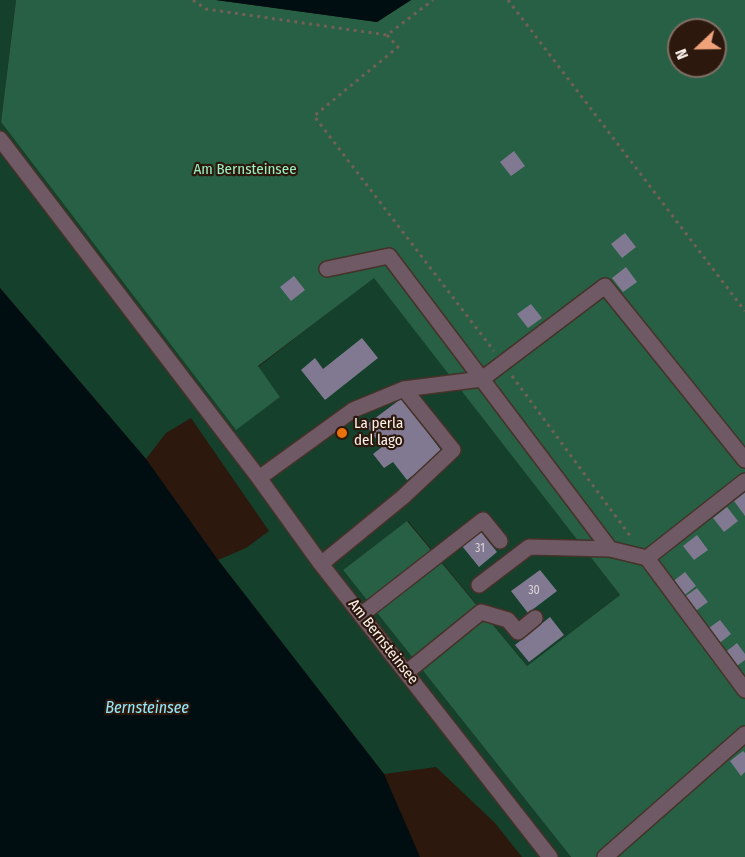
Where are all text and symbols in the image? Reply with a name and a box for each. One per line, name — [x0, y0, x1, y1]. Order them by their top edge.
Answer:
north arrow — [667, 18, 727, 78]
text: N — [671, 46, 692, 62]
park label: Am Bernsteinsee — [193, 161, 297, 179]
place label: La perla del lago — [354, 415, 403, 450]
marker: La perla del lago — [335, 426, 349, 440]
house number: 31 — [475, 542, 485, 556]
house number: 30 — [528, 584, 540, 598]
street label: Am Bernsteinsee — [344, 596, 422, 688]
water label: Bernsteinsee — [105, 699, 189, 719]

